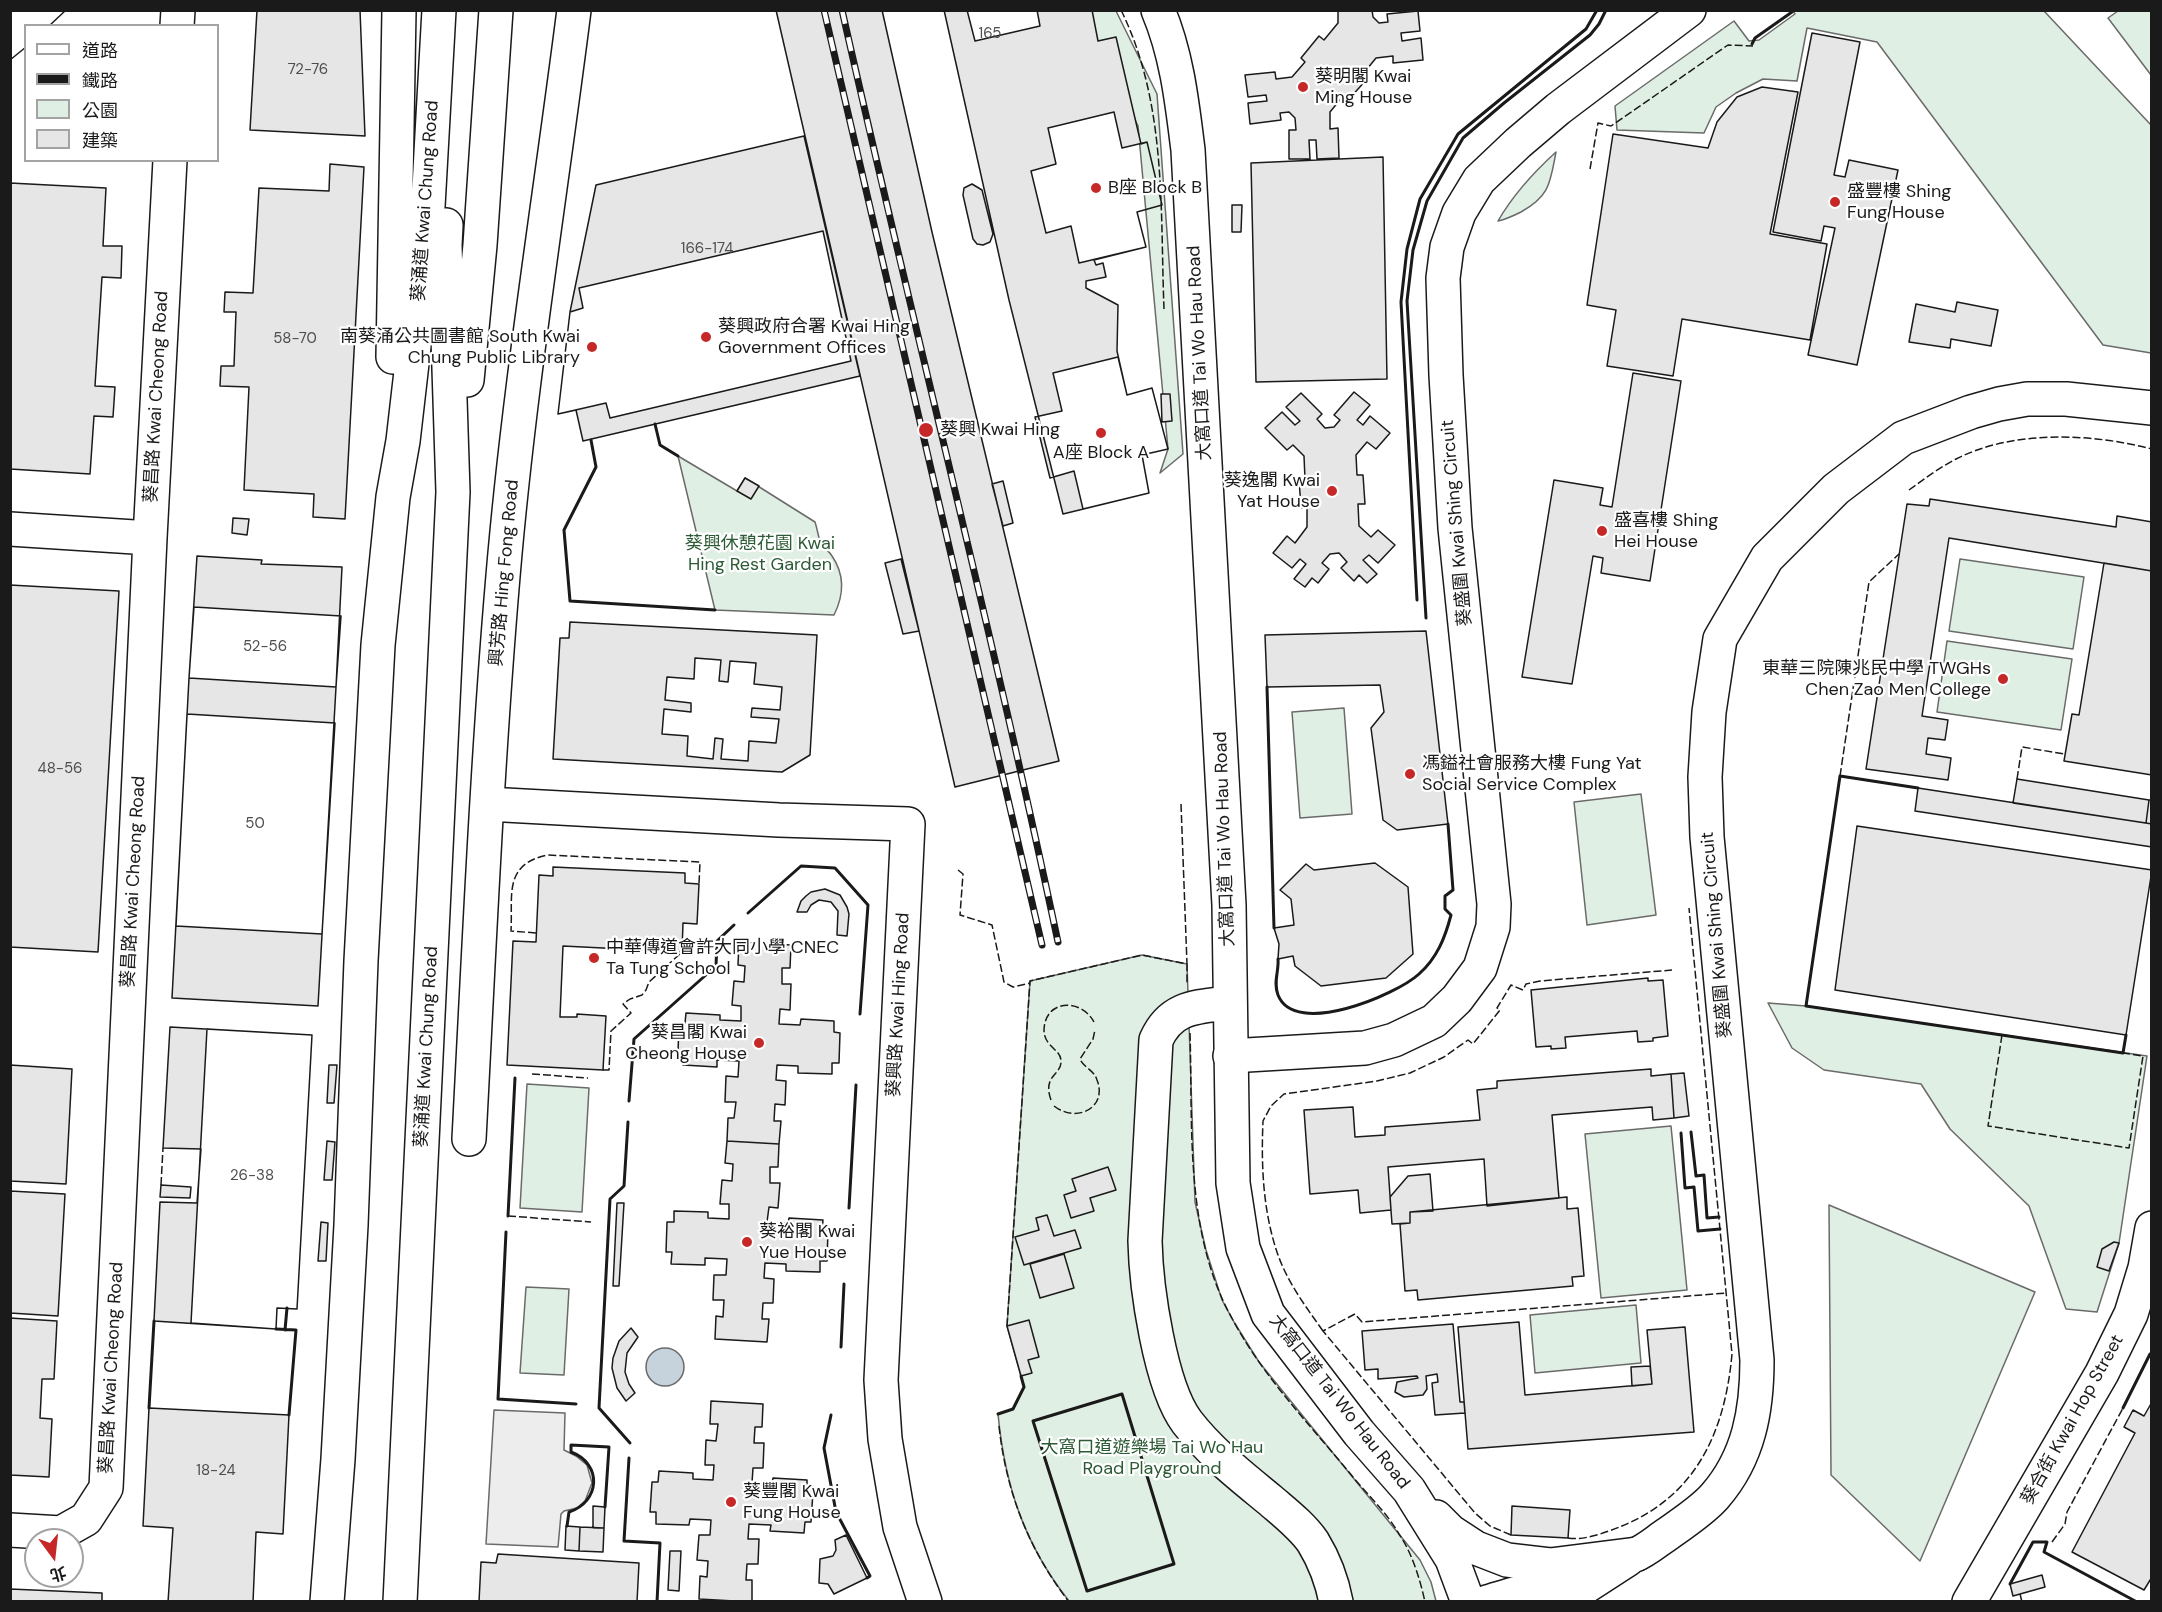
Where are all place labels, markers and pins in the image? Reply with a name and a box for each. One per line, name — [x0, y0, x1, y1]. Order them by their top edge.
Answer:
place label: 葵明閣 Kwai Ming House — [1315, 66, 1412, 109]
marker: 葵明閣 Kwai Ming House — [1296, 80, 1310, 94]
place label: B座 Block B — [1108, 177, 1202, 199]
marker: B座 Block B — [1089, 181, 1103, 195]
place label: 盛豐樓 Shing Fung House — [1847, 181, 1951, 224]
marker: 盛豐樓 Shing Fung House — [1828, 195, 1842, 209]
place label: 葵興政府合署 Kwai Hing Government Offices — [718, 316, 910, 358]
place label: 南葵涌公共圖書館 South Kwai Chung Public Library — [340, 326, 580, 368]
marker: 葵興政府合署 Kwai Hing Government Offices — [699, 330, 713, 344]
marker: 南葵涌公共圖書館 South Kwai Chung Public Library — [585, 340, 599, 354]
place label: 葵興 Kwai Hing — [940, 419, 1060, 441]
marker: 葵興 Kwai Hing — [917, 421, 935, 439]
marker: A座 Block A — [1094, 426, 1108, 440]
place label: A座 Block A — [1053, 442, 1149, 464]
place label: 葵逸閣 Kwai Yat House — [1224, 470, 1320, 512]
marker: 葵逸閣 Kwai Yat House — [1325, 484, 1339, 498]
place label: 盛喜樓 Shing Hei House — [1614, 510, 1718, 552]
marker: 盛喜樓 Shing Hei House — [1595, 524, 1609, 538]
place label: 東華三院陳兆民中學 TWGHs Chen Zao Men College — [1762, 658, 1991, 700]
marker: 東華三院陳兆民中學 TWGHs Chen Zao Men College — [1996, 672, 2010, 686]
place label: 馮鎰社會服務大樓 Fung Yat Social Service Complex — [1422, 753, 1642, 795]
marker: 馮鎰社會服務大樓 Fung Yat Social Service Complex — [1403, 767, 1417, 781]
place label: 中華傳道會許大同小學 CNEC Ta Tung School — [606, 937, 839, 980]
marker: 中華傳道會許大同小學 CNEC Ta Tung School — [587, 951, 601, 965]
place label: 葵昌閣 Kwai Cheong House — [625, 1022, 747, 1064]
marker: 葵昌閣 Kwai Cheong House — [752, 1036, 766, 1050]
place label: 葵裕閣 Kwai Yue House — [759, 1221, 855, 1264]
marker: 葵裕閣 Kwai Yue House — [740, 1235, 754, 1249]
place label: 葵豐閣 Kwai Fung House — [743, 1481, 841, 1524]
marker: 葵豐閣 Kwai Fung House — [724, 1495, 738, 1509]

